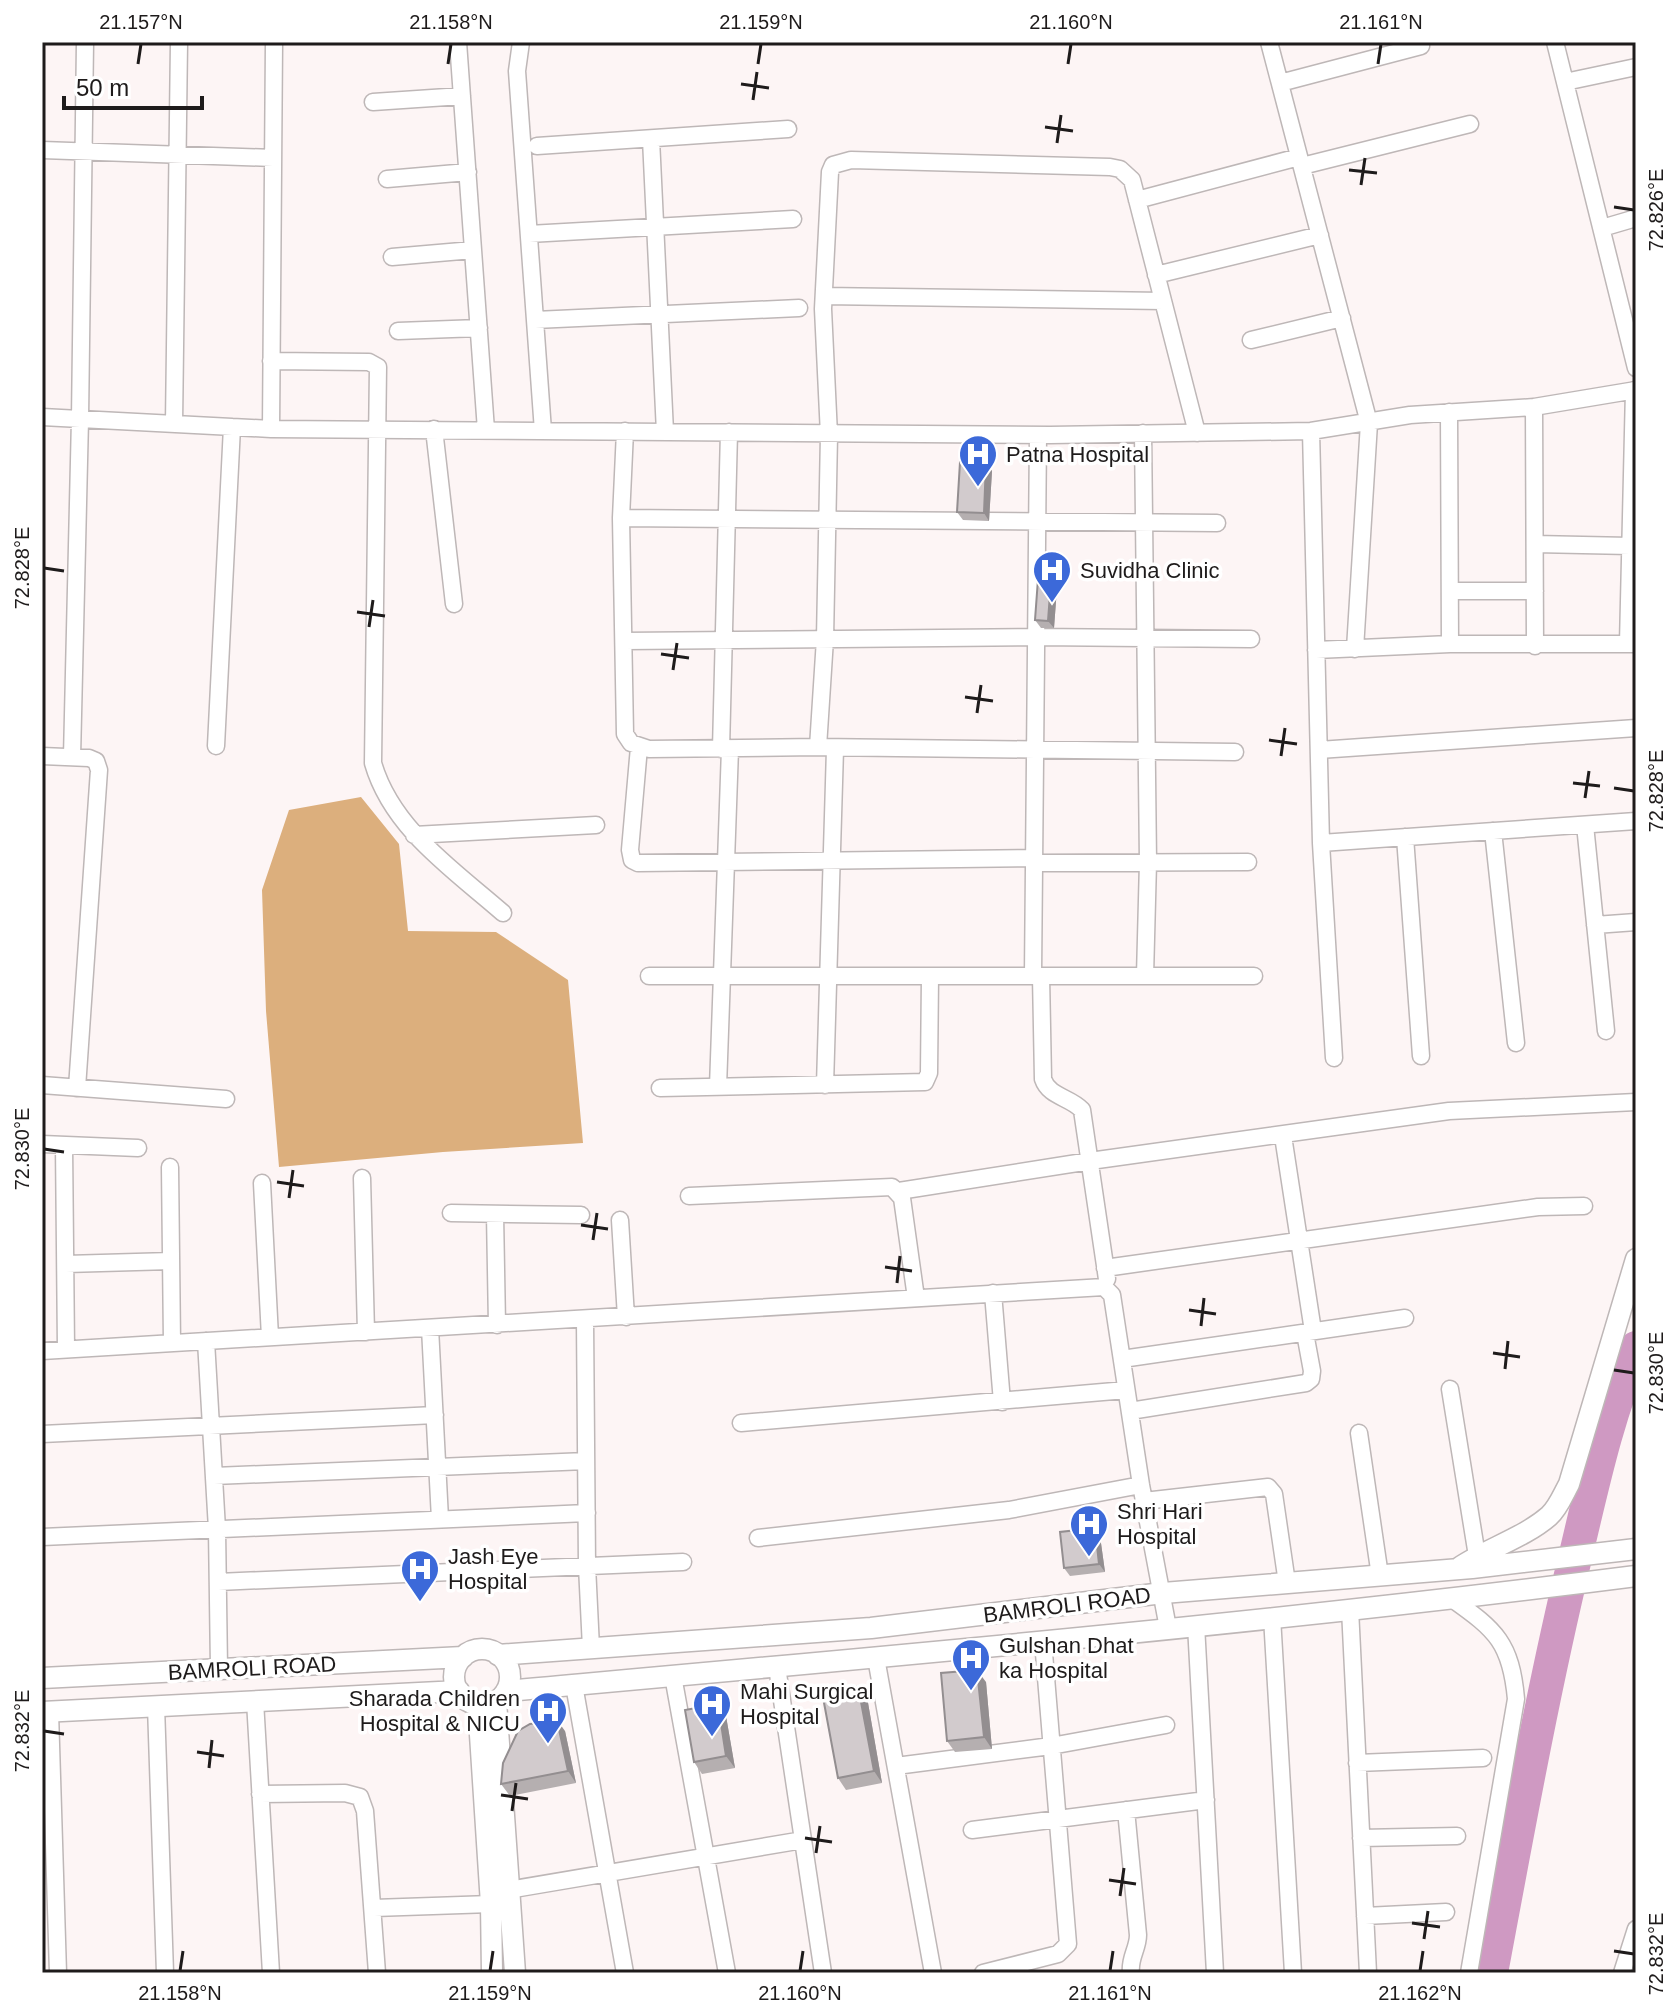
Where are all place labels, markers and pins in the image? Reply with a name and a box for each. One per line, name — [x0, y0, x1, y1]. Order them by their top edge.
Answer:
hospital icon: Patna Hospital — [957, 433, 999, 488]
place label: Patna Hospital — [1006, 442, 1149, 467]
hospital icon: Suvidha Clinic — [1031, 549, 1073, 604]
place label: Suvidha Clinic — [1080, 558, 1219, 583]
place label: Shri Hari Hospital — [1117, 1499, 1203, 1549]
hospital icon: Shri Hari Hospital — [1068, 1503, 1110, 1558]
place label: Jash Eye Hospital — [448, 1544, 539, 1594]
hospital icon: Jash Eye Hospital — [399, 1548, 441, 1603]
place label: Gulshan Dhat ka Hospital — [999, 1633, 1134, 1683]
hospital icon: Gulshan Dhat ka Hospital — [950, 1637, 992, 1692]
place label: Mahi Surgical Hospital — [740, 1679, 873, 1729]
hospital icon: Mahi Surgical Hospital — [691, 1683, 733, 1738]
place label: Sharada Children Hospital & NICU — [349, 1686, 520, 1736]
hospital icon: Sharada Children Hospital & NICU — [527, 1690, 569, 1745]

